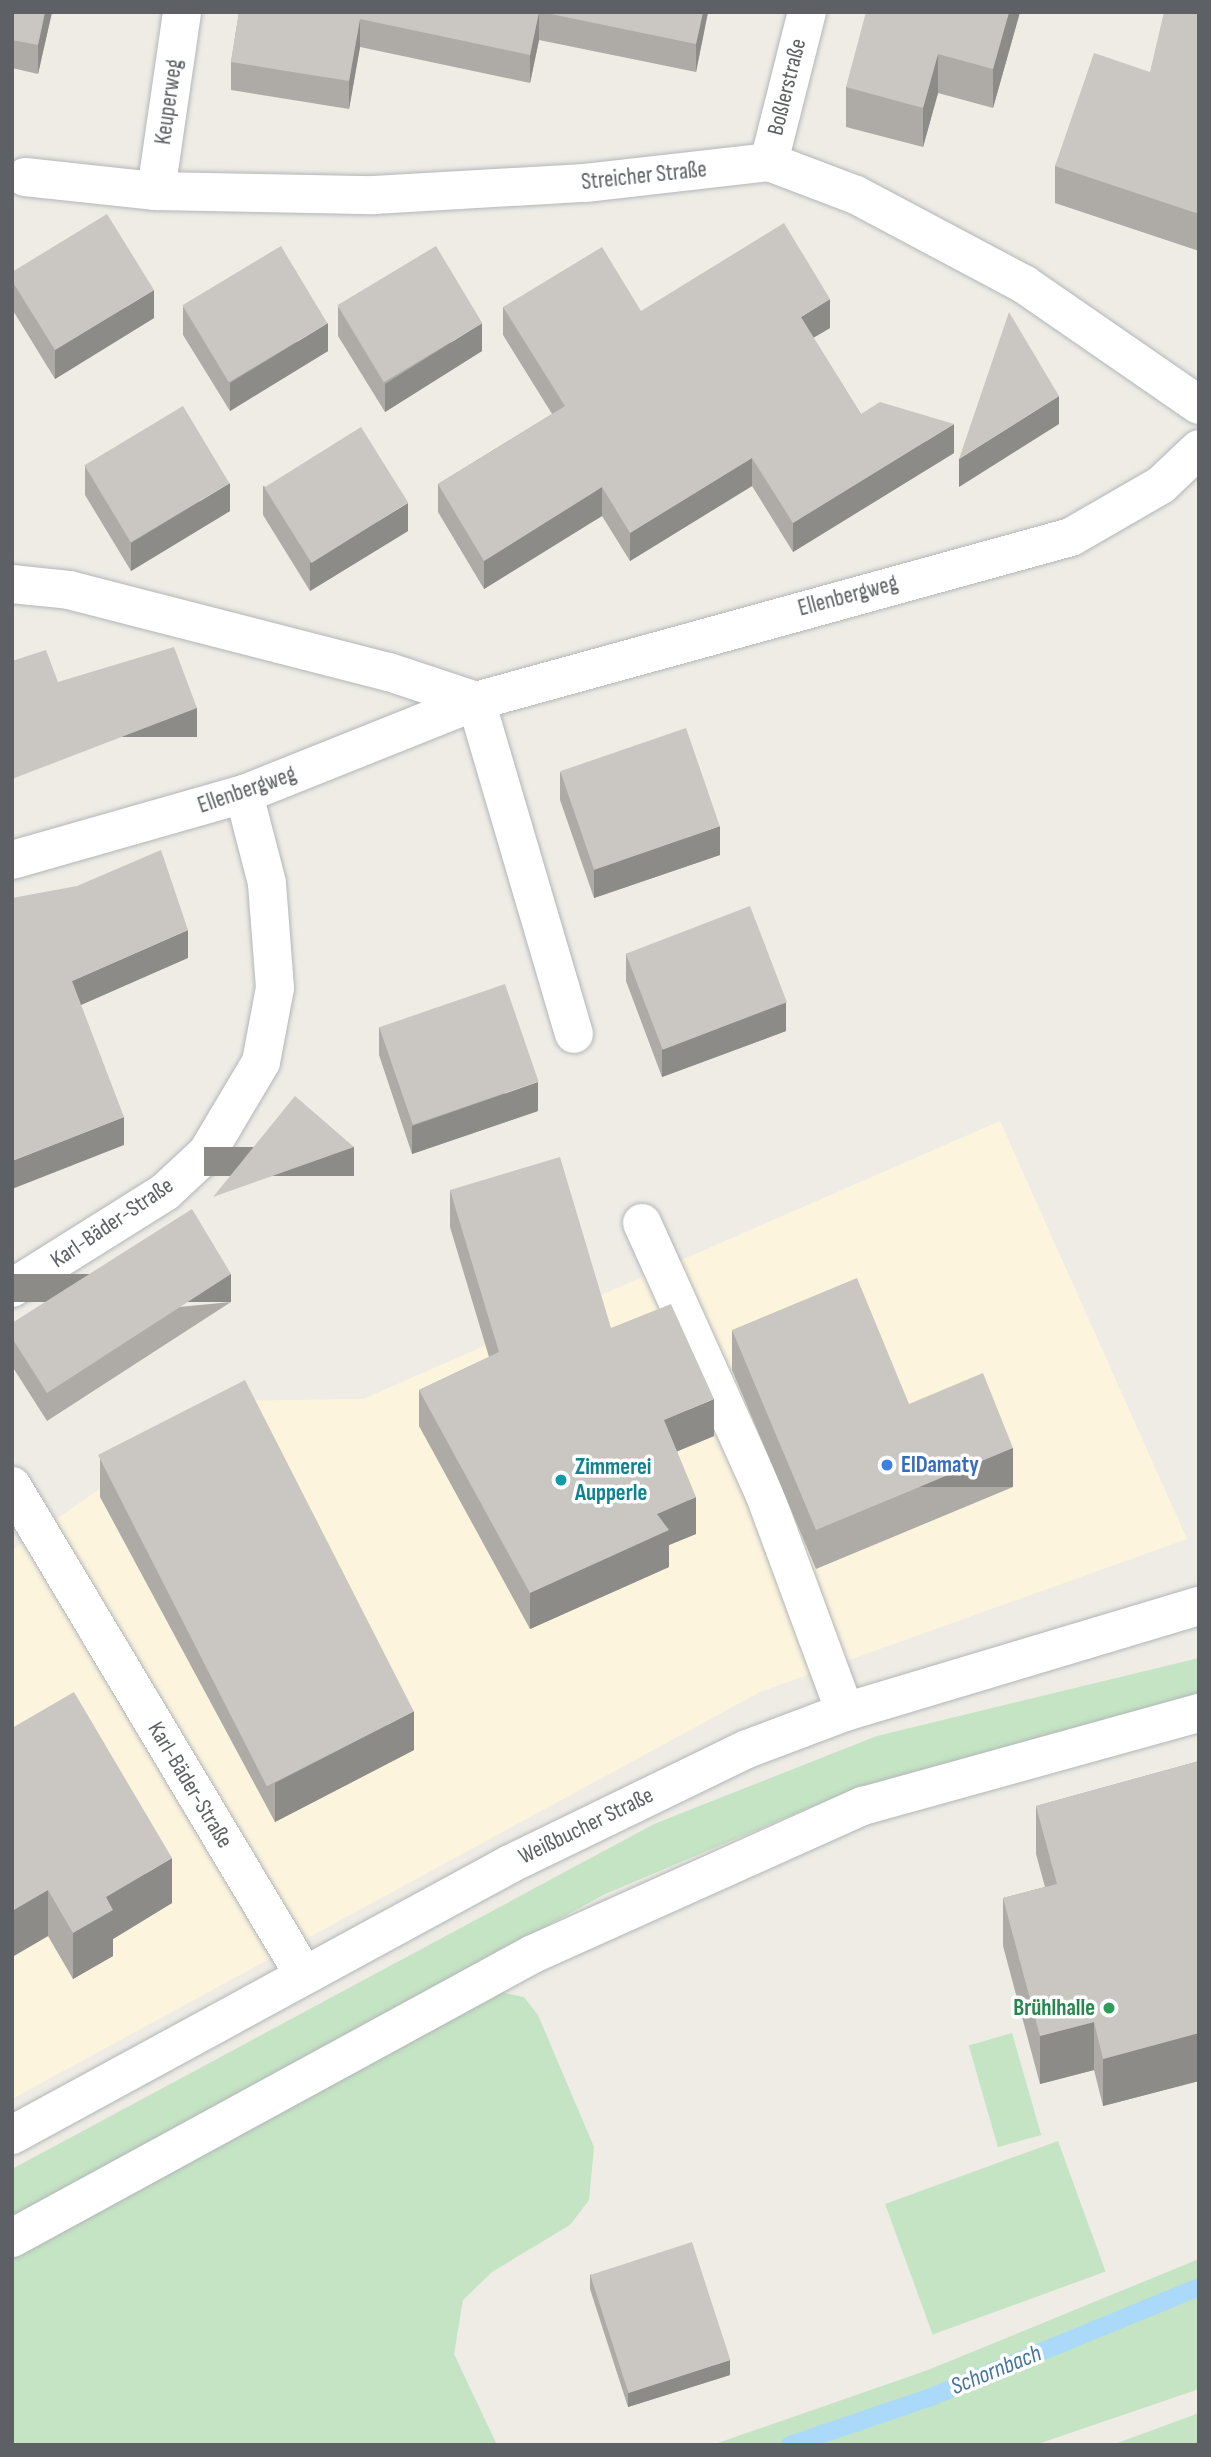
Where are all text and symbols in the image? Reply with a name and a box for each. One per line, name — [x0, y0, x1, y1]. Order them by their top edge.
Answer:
street label: Boßlerstraße — [762, 36, 812, 138]
street label: Keuperweg — [149, 58, 189, 146]
street label: Streicher Straße — [580, 156, 708, 196]
street label: Ellenbergweg — [795, 569, 901, 623]
street label: Ellenbergweg — [194, 760, 300, 820]
street label: Karl-Bäder-Straße — [45, 1172, 179, 1274]
place label: ElDamaty — [901, 1451, 979, 1479]
place label: Zimmerei Aupperle — [575, 1453, 652, 1507]
marker: ElDamaty — [879, 1457, 895, 1473]
marker: Zimmerei Aupperle — [553, 1472, 569, 1488]
street label: Karl-Bäder-Straße — [142, 1717, 238, 1853]
street label: Weißbucher Straße — [514, 1782, 658, 1870]
place label: Brühlhalle — [1013, 1994, 1095, 2022]
marker: Brühlhalle — [1101, 2000, 1117, 2016]
water label: Schornbach — [947, 2339, 1045, 2401]

